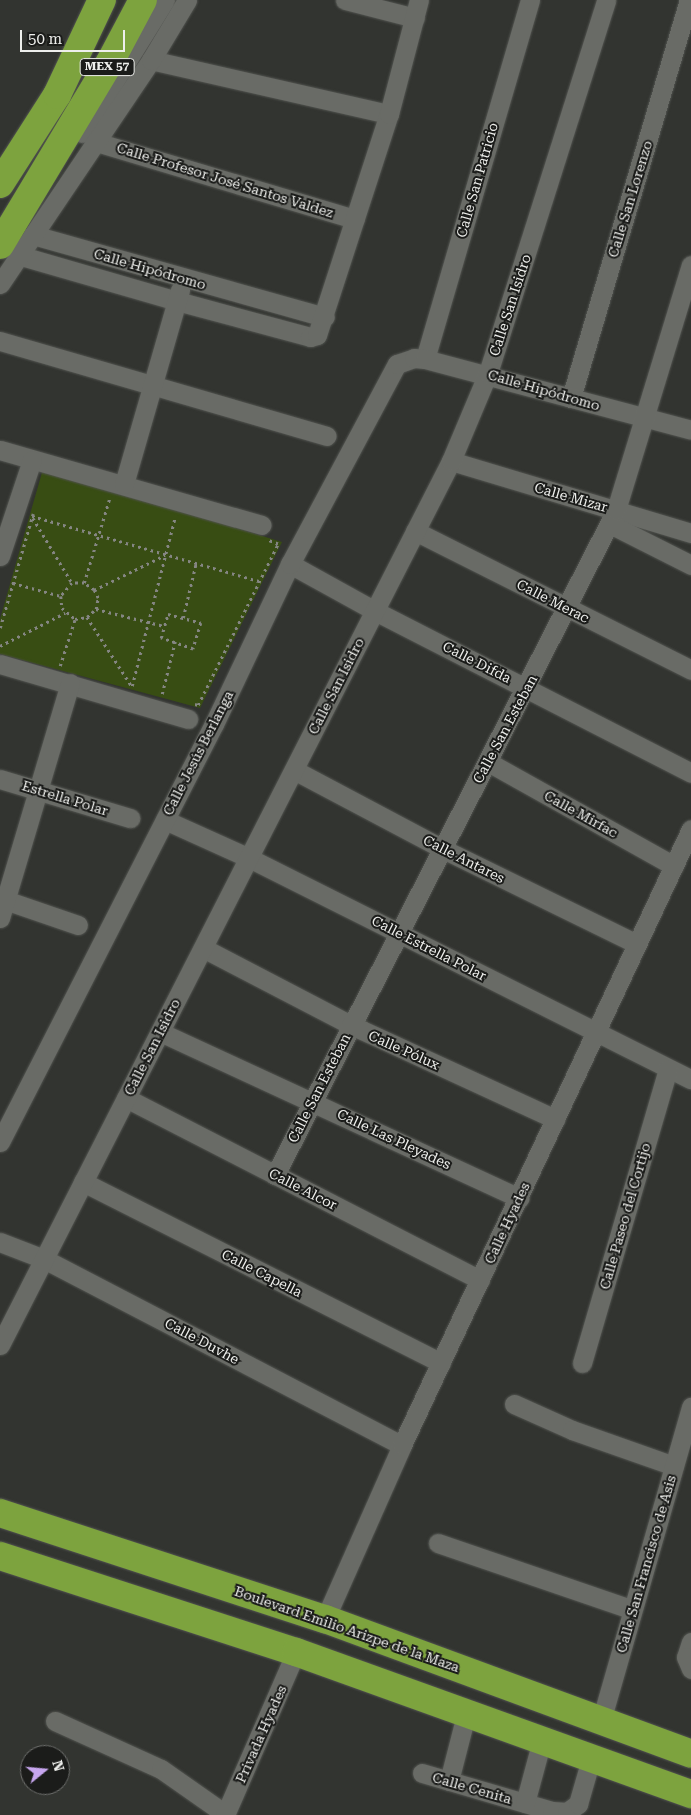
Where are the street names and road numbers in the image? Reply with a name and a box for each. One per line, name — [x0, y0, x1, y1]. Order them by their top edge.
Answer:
road number: MEX 57 — [80, 58, 134, 76]
street label: Calle San Patricio — [453, 121, 501, 239]
street label: Calle Profesor José Santos Valdez — [115, 139, 335, 221]
street label: Calle San Lorenzo — [604, 139, 656, 259]
street label: Calle Hipódromo — [92, 245, 208, 293]
street label: Calle San Isidro — [486, 252, 534, 358]
street label: Calle Hipódromo — [486, 366, 602, 414]
street label: Calle Mizar — [533, 479, 609, 515]
street label: Calle Merac — [514, 576, 592, 626]
street label: Calle San Isidro — [304, 635, 368, 737]
street label: Calle Difda — [440, 638, 514, 686]
street label: Calle San Esteban — [469, 672, 541, 786]
street label: Calle Jesús Berlanga — [159, 688, 237, 818]
street label: Estrella Polar — [20, 777, 110, 819]
street label: Calle Mirfac — [541, 787, 621, 841]
street label: Calle Antares — [421, 831, 507, 887]
street label: Calle Estrella Polar — [369, 912, 489, 984]
street label: Calle San Isidro — [120, 996, 184, 1098]
street label: Calle Pólux — [366, 1027, 442, 1073]
street label: Calle San Esteban — [284, 1031, 354, 1145]
street label: Calle Las Pleyades — [334, 1105, 454, 1173]
street label: Calle Paseo del Cortijo — [596, 1141, 654, 1291]
street label: Calle Alcor — [266, 1165, 340, 1213]
street label: Calle Hyades — [481, 1180, 533, 1266]
street label: Calle Capella — [219, 1246, 305, 1300]
street label: Calle Duvhe — [162, 1314, 242, 1368]
street label: Calle San Francisco de Asis — [613, 1473, 679, 1655]
street label: Boulevard Emilio Arizpe de la Maza — [232, 1582, 462, 1676]
street label: Privada Hyades — [232, 1683, 290, 1785]
street label: Calle Cenita — [430, 1769, 514, 1807]

